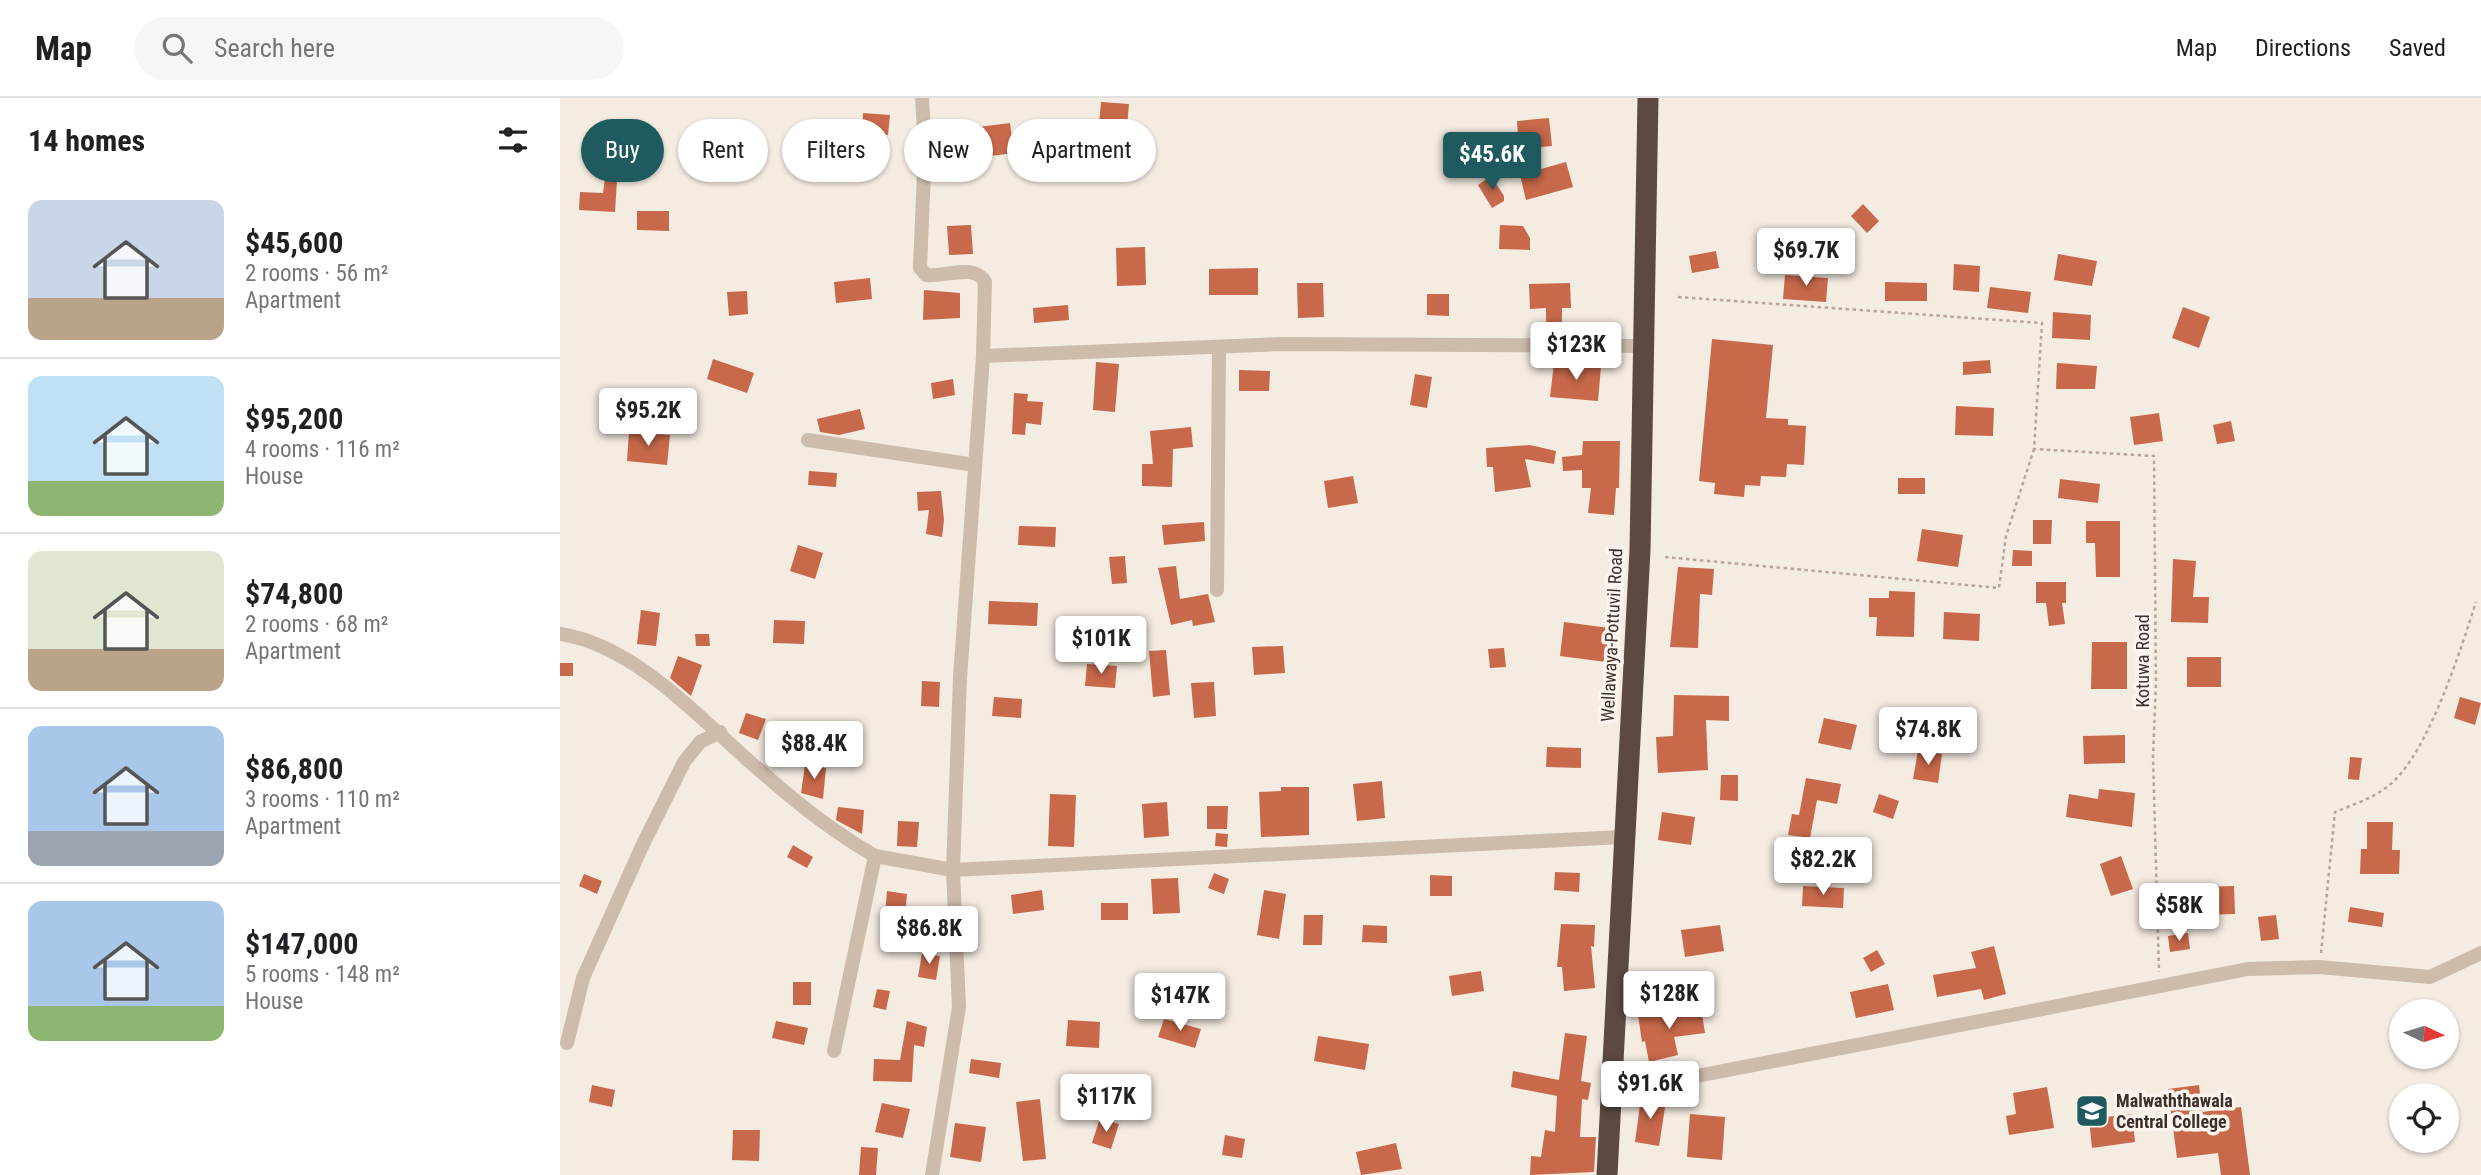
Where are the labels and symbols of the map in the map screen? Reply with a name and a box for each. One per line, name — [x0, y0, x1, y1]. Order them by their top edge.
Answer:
pin: $45.6K — [1435, 132, 1549, 192]
pin: $69.7K — [1749, 228, 1863, 288]
pin: $123K — [1527, 322, 1625, 382]
pin: $95.2K — [591, 388, 705, 448]
street label: Wellawaya-Pottuvil Road — [1596, 548, 1627, 722]
street label: Kotuwa Road — [2132, 614, 2153, 708]
pin: $101K — [1052, 616, 1150, 676]
pin: $74.8K — [1871, 708, 1985, 767]
pin: $88.4K — [757, 722, 871, 781]
pin: $82.2K — [1766, 838, 1880, 897]
pin: $58K — [2138, 884, 2220, 943]
pin: $86.8K — [872, 906, 986, 966]
pin: $128K — [1620, 972, 1718, 1031]
pin: $147K — [1131, 974, 1229, 1033]
north arrow — [2389, 999, 2459, 1069]
pin: $91.6K — [1593, 1062, 1707, 1121]
pin: $117K — [1057, 1074, 1155, 1134]
place label: Malwaththawala Central College — [2116, 1090, 2233, 1132]
school or university icon: Malwaththawala Central College — [2073, 1092, 2111, 1130]

